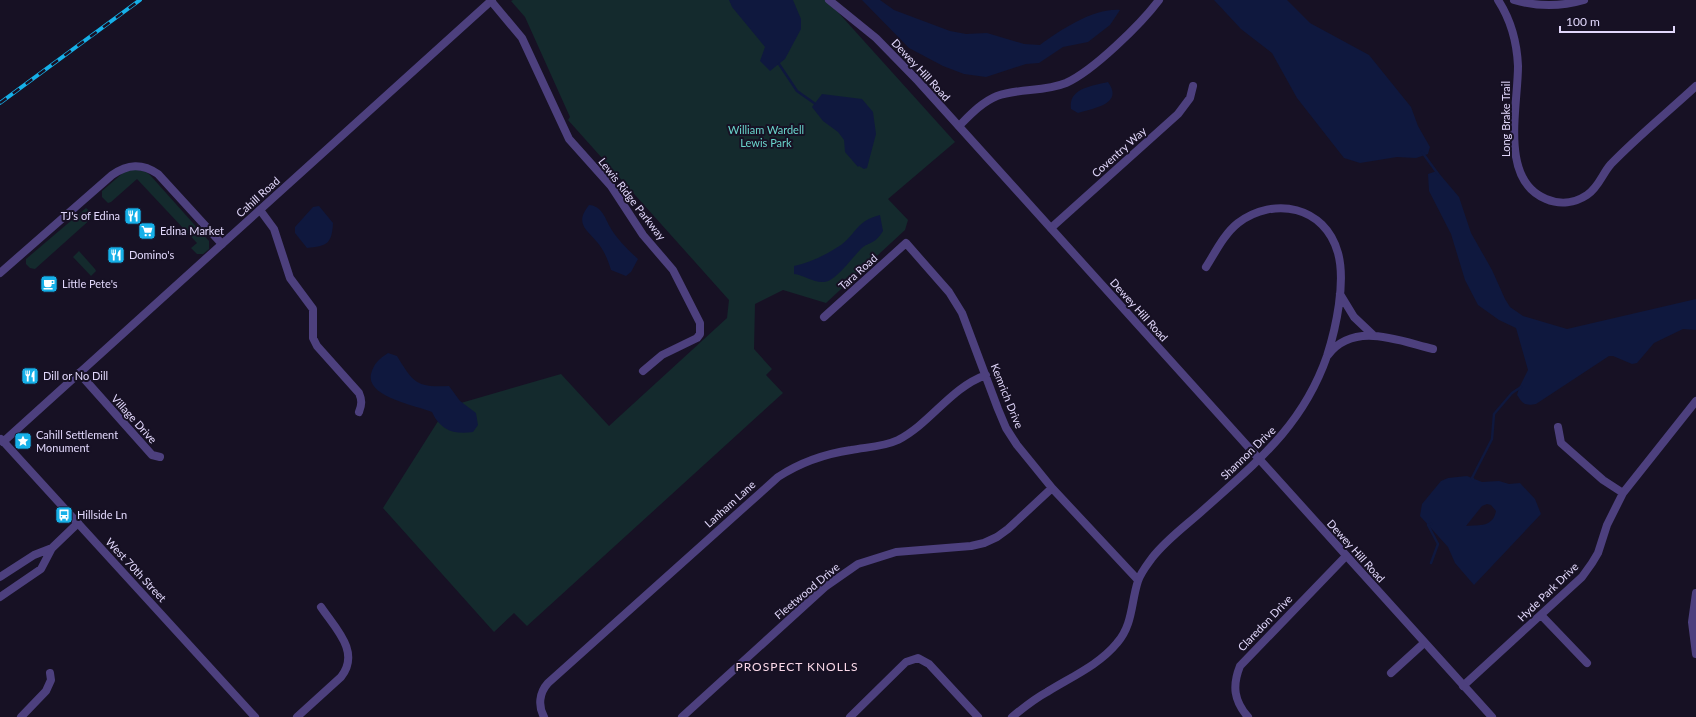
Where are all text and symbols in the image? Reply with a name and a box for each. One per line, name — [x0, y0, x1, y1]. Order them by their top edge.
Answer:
scale bar — [1560, 8, 1674, 34]
text: 100 m — [1566, 14, 1600, 29]
street label: Dewey Hill Road — [889, 36, 953, 103]
street label: Long Brake Trail — [1499, 81, 1512, 157]
park label: William Wardell Lewis Park — [728, 123, 804, 149]
street label: Coventry Way — [1089, 124, 1149, 179]
street label: Lewis Ridge Parkway — [596, 155, 669, 243]
street label: Cahill Road — [233, 174, 282, 220]
restaurant icon: TJ's of Edina — [123, 206, 143, 226]
place label: TJ's of Edina — [61, 209, 120, 222]
supermarket icon: Edina Market — [137, 221, 157, 241]
place label: Edina Market — [160, 224, 224, 237]
restaurant icon: Domino's — [106, 245, 126, 265]
place label: Domino's — [129, 248, 175, 261]
street label: Tara Road — [836, 251, 880, 292]
cafe icon: Little Pete's — [39, 274, 59, 294]
street label: Dewey Hill Road — [1108, 276, 1171, 344]
place label: Little Pete's — [62, 277, 118, 290]
street label: Kemrich Drive — [989, 361, 1026, 430]
restaurant icon: Dill or No Dill — [20, 366, 40, 386]
place label: Dill or No Dill — [43, 369, 108, 382]
street label: Village Drive — [109, 392, 160, 446]
street label: Shannon Drive — [1218, 423, 1278, 482]
place label: Cahill Settlement Monument — [36, 428, 118, 454]
place icon: Cahill Settlement Monument — [13, 431, 33, 451]
street label: Lanham Lane — [702, 477, 758, 530]
bus stop icon: Hillside Ln — [54, 505, 74, 525]
place label: Hillside Ln — [77, 508, 127, 521]
street label: Dewey Hill Road — [1325, 517, 1388, 585]
street label: West 70th Street — [103, 535, 169, 604]
street label: Hyde Park Drive — [1515, 559, 1581, 624]
street label: Fleetwood Drive — [772, 560, 842, 621]
street label: Claredon Drive — [1235, 592, 1295, 653]
district label: PROSPECT KNOLLS — [735, 659, 859, 674]

